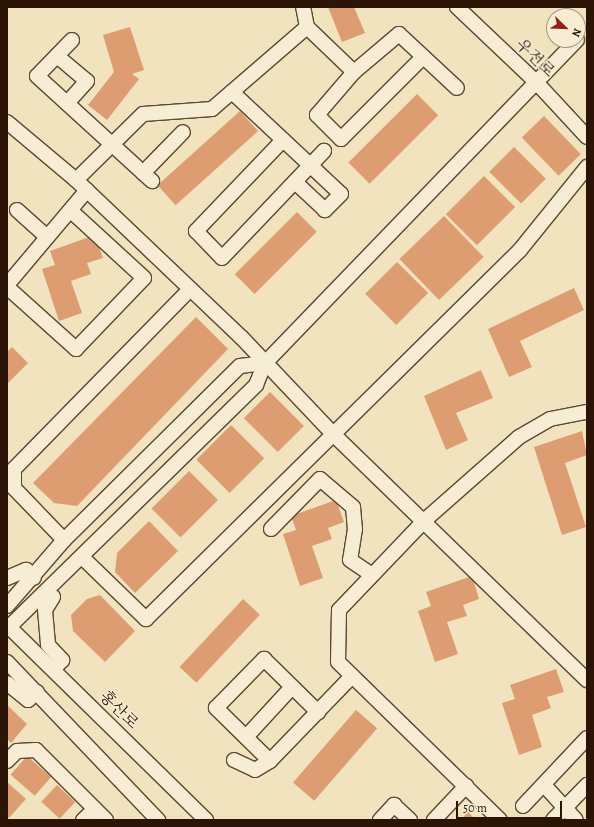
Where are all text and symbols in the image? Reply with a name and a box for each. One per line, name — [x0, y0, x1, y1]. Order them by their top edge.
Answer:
north arrow — [546, 8, 586, 48]
text: N — [568, 26, 585, 39]
street label: 우전로 — [512, 35, 558, 81]
street label: 홍산로 — [96, 687, 142, 733]
scale bar — [458, 793, 564, 819]
text: 50 m — [463, 800, 487, 816]

